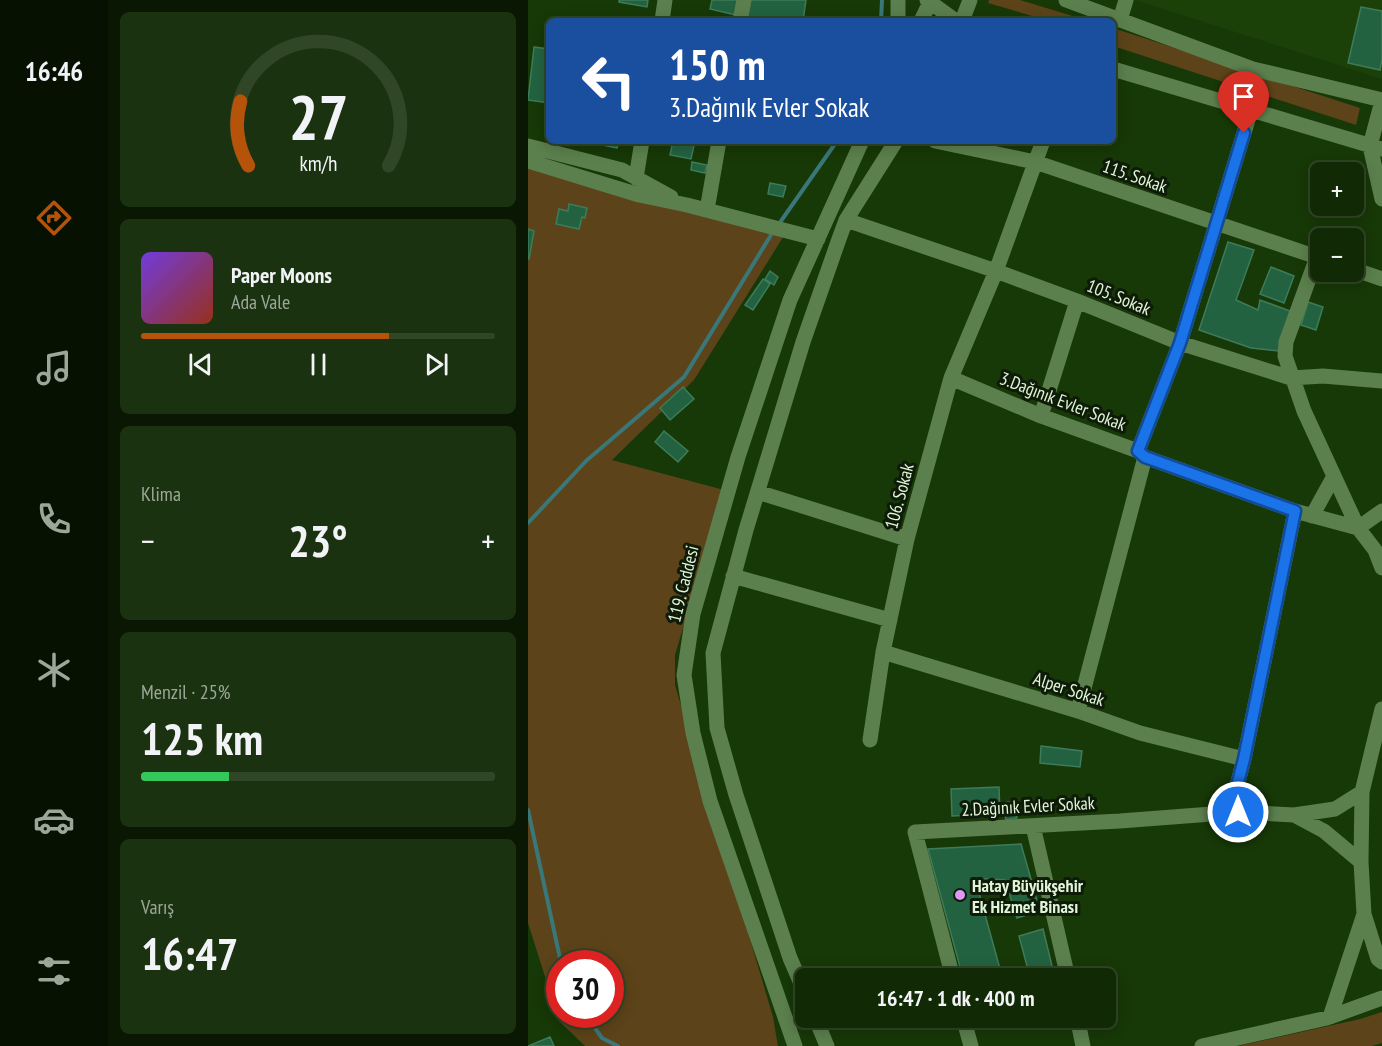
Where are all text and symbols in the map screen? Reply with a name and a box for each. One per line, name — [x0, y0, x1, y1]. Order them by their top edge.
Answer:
text: 150 m — [669, 37, 766, 92]
icon: left — [570, 42, 648, 120]
text: 16:46 — [25, 54, 83, 88]
pin — [1218, 71, 1269, 133]
text: 27 — [288, 77, 348, 158]
icon: arrive — [1227, 80, 1260, 113]
text: 3.Dağınık Evler Sokak — [669, 90, 869, 124]
text: km/h — [299, 150, 337, 178]
street label: 115. Sokak — [1100, 154, 1170, 198]
map controls — [1310, 162, 1364, 282]
button: + — [1310, 162, 1364, 216]
icon: directions — [33, 197, 75, 239]
button: − — [1310, 228, 1364, 282]
text: Paper Moons — [231, 261, 332, 289]
street label: 105. Sokak — [1084, 274, 1154, 320]
text: Ada Vale — [231, 289, 290, 315]
icon: music — [33, 347, 75, 389]
icon: previous — [184, 348, 217, 381]
icon: pause — [302, 348, 335, 381]
icon: next — [420, 348, 453, 381]
street label: 3.Dağınık Evler Sokak — [997, 366, 1129, 436]
street label: 106. Sokak — [879, 461, 919, 531]
text: Klima — [141, 481, 181, 507]
icon: phone — [33, 498, 75, 540]
text: 23° — [288, 511, 348, 569]
text: − — [141, 519, 155, 562]
text: + — [481, 519, 495, 562]
street label: 119. Caddesi — [662, 543, 704, 625]
icon: climate — [33, 649, 75, 691]
street label: Alper Sokak — [1031, 667, 1107, 711]
text: Menzil · 25% — [141, 679, 230, 705]
text: 125 km — [141, 709, 263, 767]
position arrow — [1206, 780, 1270, 844]
street label: 2.Dağınık Evler Sokak — [961, 791, 1095, 821]
icon: car — [33, 799, 75, 841]
place label: Hatay Büyükşehir Ek Hizmet Binası — [972, 874, 1084, 918]
marker: Hatay Büyükşehir Ek Hizmet Binası — [953, 888, 967, 902]
text: Varış — [141, 894, 174, 920]
text: 16:47 — [141, 924, 238, 982]
icon: filters — [33, 950, 75, 992]
speed limit sign: 30 — [546, 950, 624, 1028]
text: 16:47 · 1 dk · 400 m — [877, 984, 1034, 1012]

